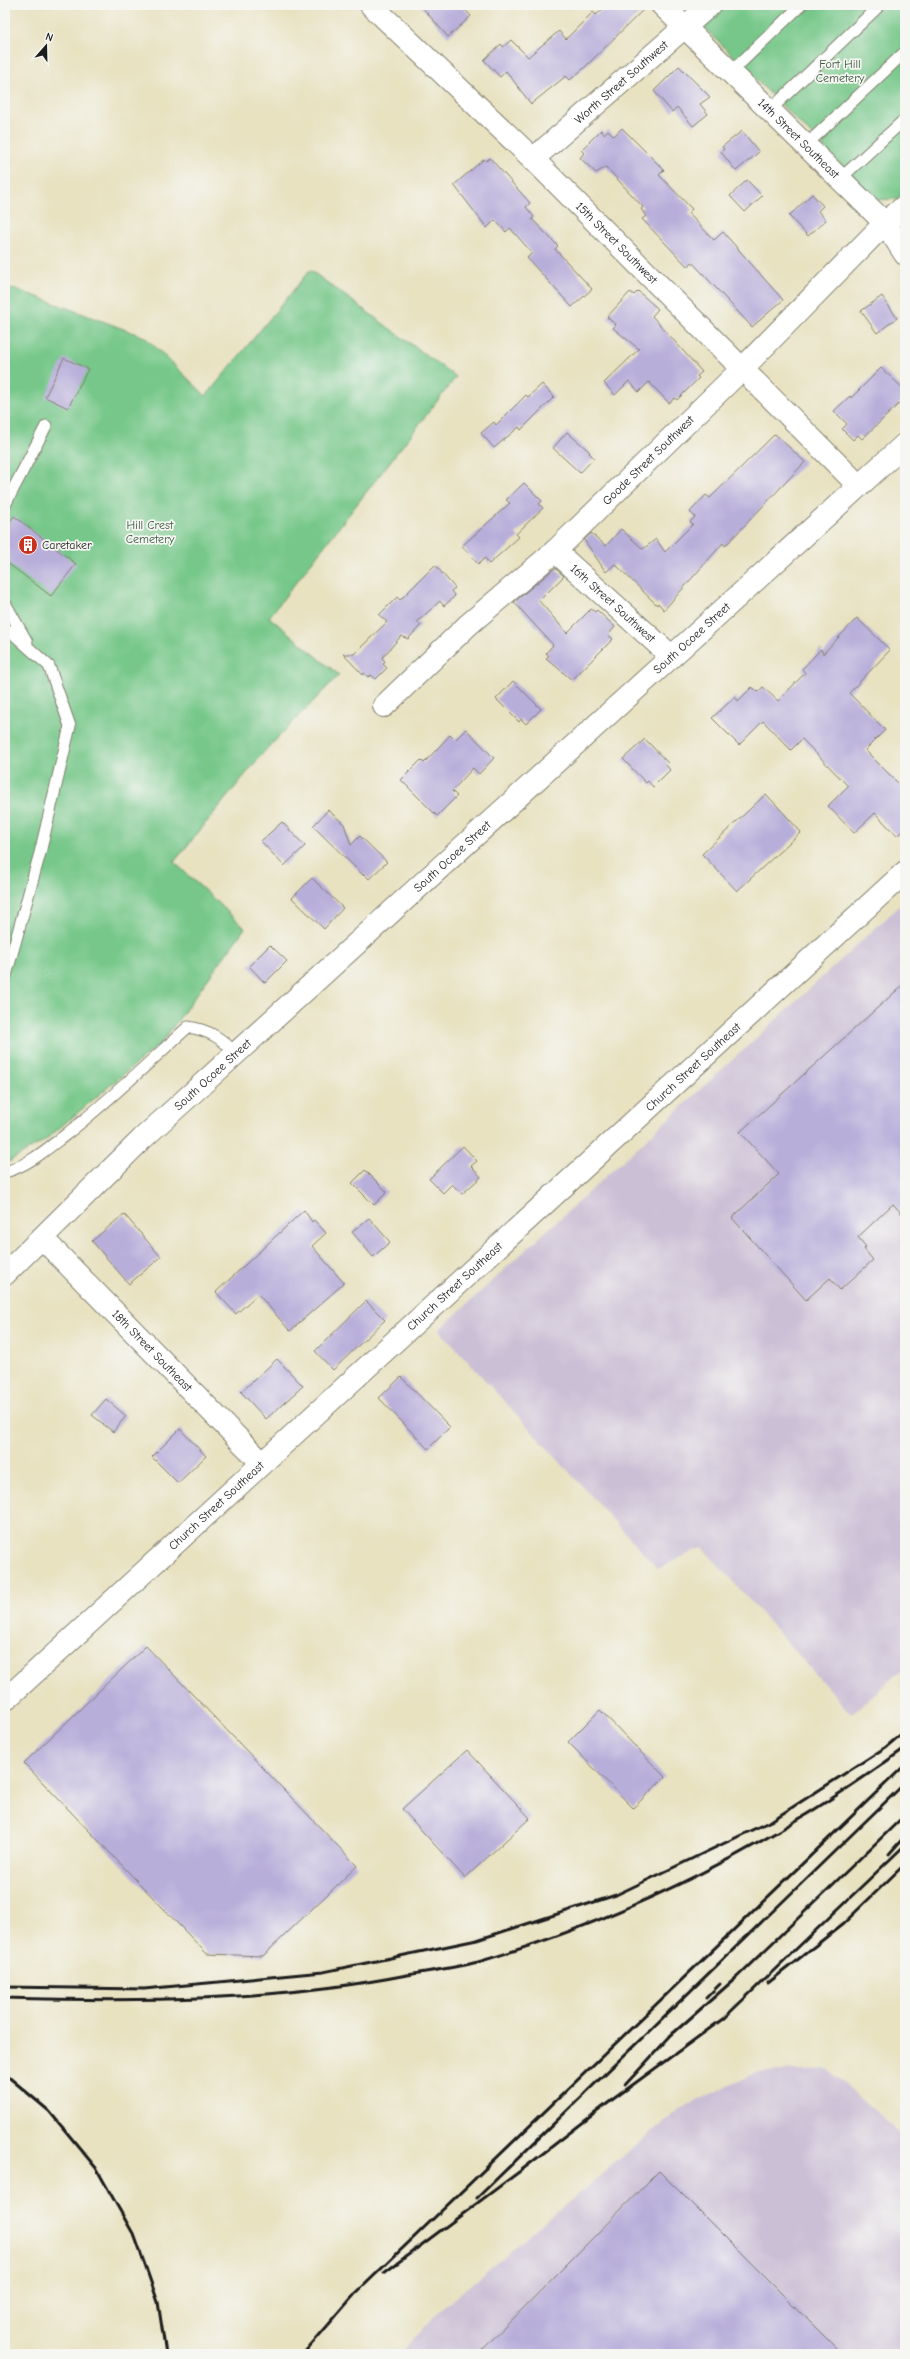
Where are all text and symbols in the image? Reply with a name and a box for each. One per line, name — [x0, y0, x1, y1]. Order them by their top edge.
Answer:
north arrow — [26, 26, 66, 66]
text: N — [44, 30, 55, 44]
street label: Worth Street Southwest — [572, 37, 671, 127]
park label: Fort Hill Cemetery — [816, 57, 865, 85]
street label: 14th Street Southeast — [755, 96, 843, 182]
street label: 15th Street Southwest — [573, 199, 661, 287]
street label: Goode Street Southwest — [600, 412, 697, 508]
park label: Hill Crest Cemetery — [126, 518, 175, 546]
building icon: Caretaker — [17, 534, 39, 556]
place label: Caretaker — [42, 538, 92, 552]
street label: 16th Street Southwest — [567, 561, 659, 646]
street label: South Ocoee Street — [650, 599, 734, 677]
street label: South Ocoee Street — [411, 818, 494, 895]
street label: Church Street Southeast — [643, 1019, 744, 1114]
street label: South Ocoee Street — [171, 1036, 254, 1113]
street label: Church Street Southeast — [404, 1239, 506, 1334]
street label: 18th Street Southeast — [109, 1307, 195, 1395]
street label: Church Street Southeast — [166, 1458, 267, 1553]

